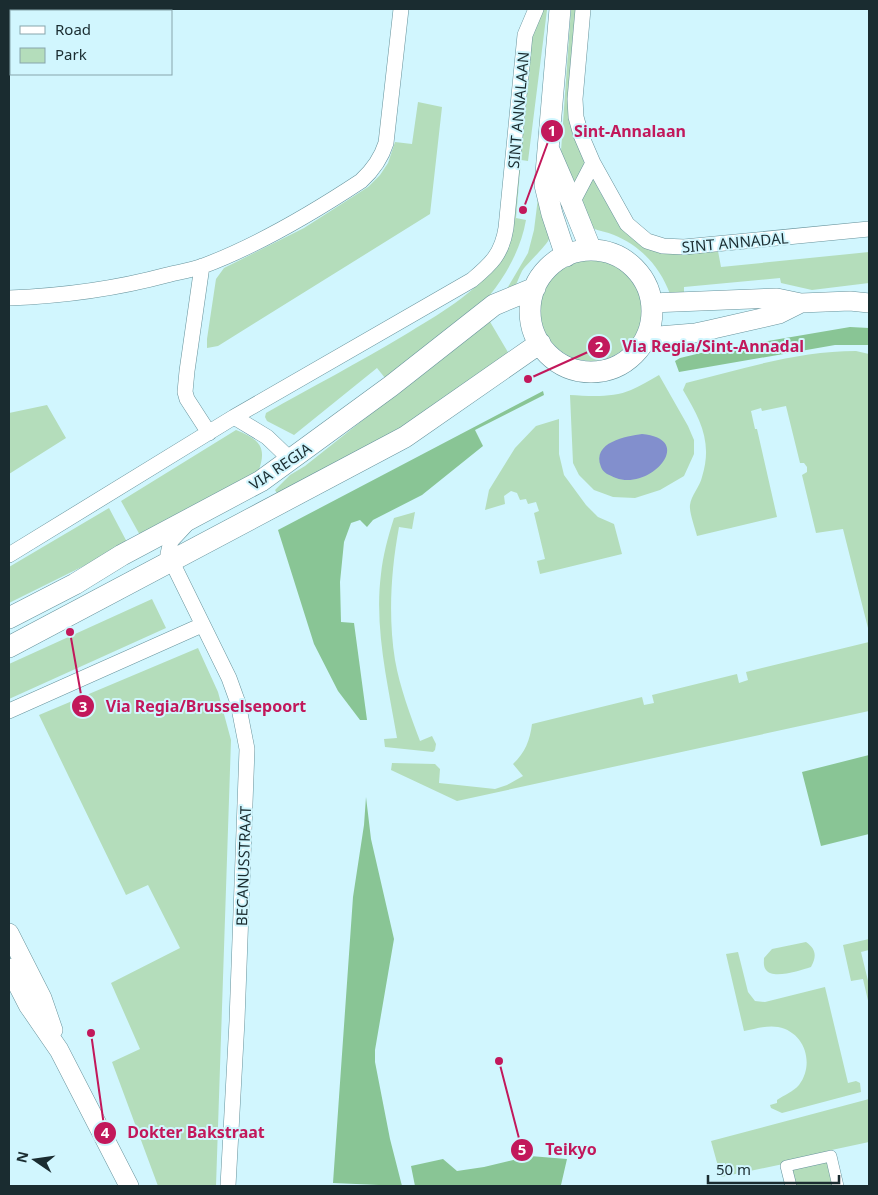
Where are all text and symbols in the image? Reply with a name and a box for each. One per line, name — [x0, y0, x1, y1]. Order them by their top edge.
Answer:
legend — [10, 10, 172, 75]
text: Road — [55, 19, 91, 39]
text: Park — [55, 44, 87, 64]
street label: SINT ANNALAAN — [503, 51, 533, 169]
callout: Sint-Annalaan — [539, 115, 696, 146]
text: 1 — [548, 120, 556, 140]
text: Sint-Annalaan — [574, 120, 686, 142]
street label: SINT ANNADAL — [681, 227, 789, 257]
callout: Via Regia/Sint-Annadal — [587, 331, 814, 362]
text: Via Regia/Sint-Annadal — [622, 335, 804, 357]
text: 2 — [595, 336, 604, 356]
street label: VIA REGIA — [245, 438, 315, 494]
callout: Via Regia/Brusselsepoort — [71, 691, 316, 722]
text: Via Regia/Brusselsepoort — [106, 695, 306, 717]
text: 3 — [79, 696, 87, 716]
street label: BECANUSSTRAAT — [231, 805, 255, 926]
callout: Dokter Bakstraat — [92, 1117, 275, 1148]
text: Dokter Bakstraat — [127, 1121, 265, 1143]
text: 4 — [101, 1122, 110, 1142]
callout: Teikyo — [510, 1134, 606, 1165]
north arrow — [10, 1135, 60, 1185]
text: Teikyo — [545, 1138, 597, 1160]
text: 5 — [518, 1139, 526, 1159]
text: N — [11, 1149, 32, 1165]
scale bar — [708, 1152, 839, 1184]
text: 50 m — [716, 1159, 751, 1179]

